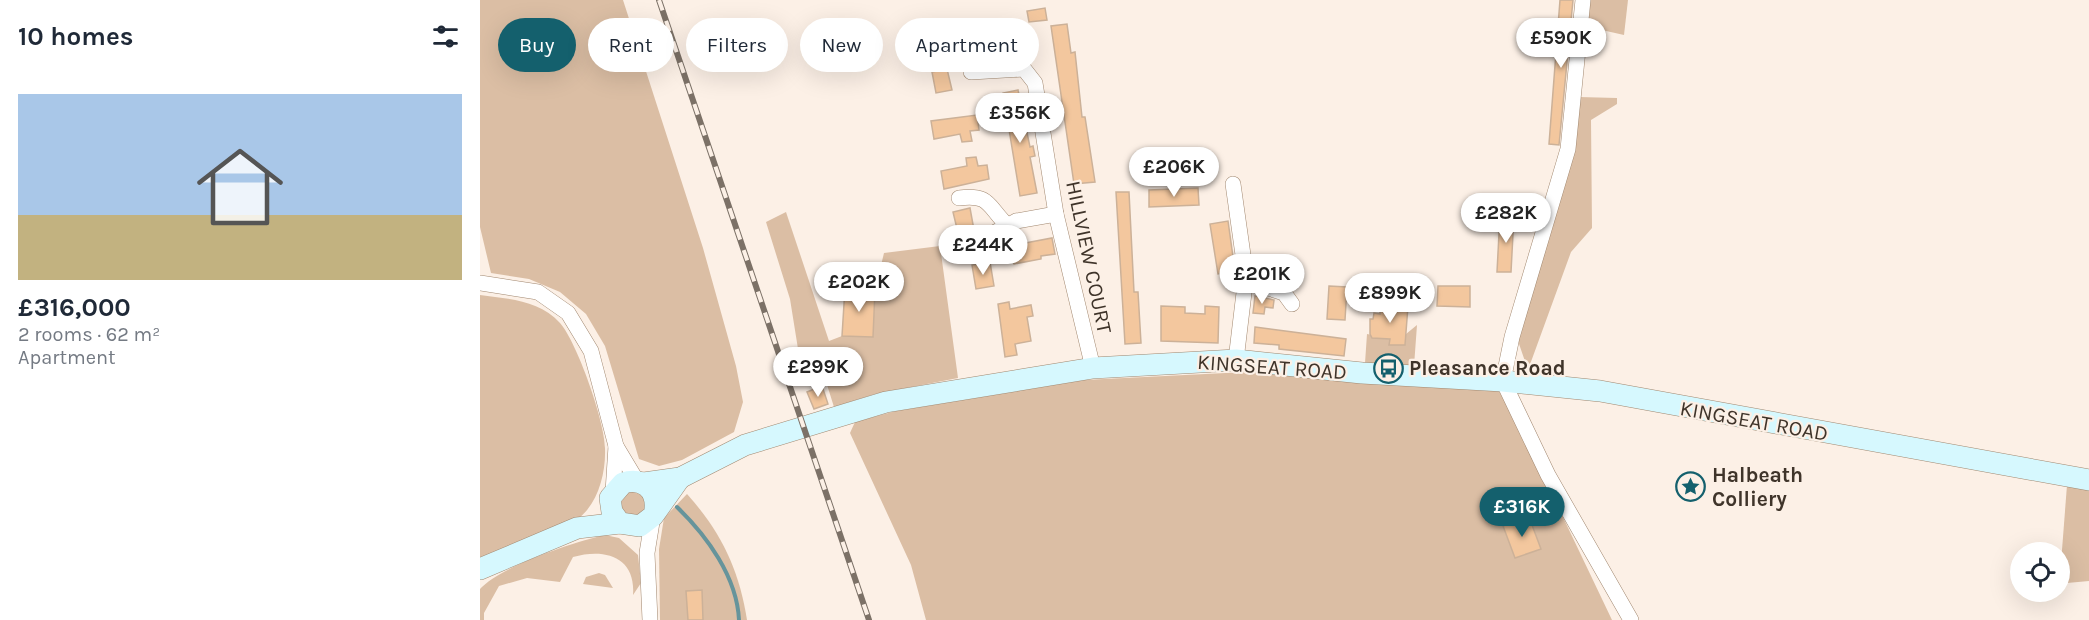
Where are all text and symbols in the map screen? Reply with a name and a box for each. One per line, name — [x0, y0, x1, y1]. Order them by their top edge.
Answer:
chip: Buy — [498, 18, 576, 72]
chip: Rent — [588, 18, 674, 72]
chip: Filters — [686, 18, 788, 72]
chip: New — [800, 18, 883, 72]
chip: Apartment — [895, 18, 1039, 72]
pin: £590K — [1519, 18, 1603, 69]
icon: filters — [429, 20, 462, 53]
text: 10 homes — [18, 21, 133, 52]
text: £590K — [1530, 26, 1592, 49]
pin: £356K — [978, 93, 1062, 144]
text: £356K — [989, 101, 1051, 124]
icon: home — [186, 133, 294, 241]
pin: £206K — [1132, 147, 1216, 198]
text: £206K — [1143, 155, 1205, 178]
street label: HILLVIEW COURT — [1061, 178, 1117, 336]
pin: £282K — [1464, 193, 1548, 244]
text: £282K — [1475, 201, 1537, 224]
pin: £244K — [941, 225, 1025, 276]
text: £244K — [952, 233, 1014, 256]
pin: £201K — [1220, 254, 1304, 305]
pin: £202K — [817, 262, 901, 313]
text: £201K — [1234, 262, 1291, 285]
text: £202K — [828, 270, 890, 293]
pin: £899K — [1348, 273, 1432, 324]
text: £899K — [1359, 281, 1421, 304]
text: £316,000 — [18, 292, 131, 323]
text: 2 rooms · 62 m² — [18, 323, 160, 346]
text: Apartment — [18, 346, 116, 369]
pin: £299K — [776, 347, 860, 398]
street label: KINGSEAT ROAD — [1196, 350, 1348, 384]
bus stop icon: Pleasance Road — [1372, 352, 1404, 384]
text: £299K — [787, 355, 849, 378]
place label: Pleasance Road — [1409, 356, 1566, 380]
street label: KINGSEAT ROAD — [1678, 396, 1830, 446]
place label: Halbeath Colliery — [1712, 463, 1803, 511]
place icon: Halbeath Colliery — [1675, 471, 1707, 503]
pin: £316K — [1480, 487, 1564, 538]
text: £316K — [1494, 495, 1550, 518]
map controls — [2010, 542, 2070, 602]
button: locate — [2010, 542, 2070, 602]

